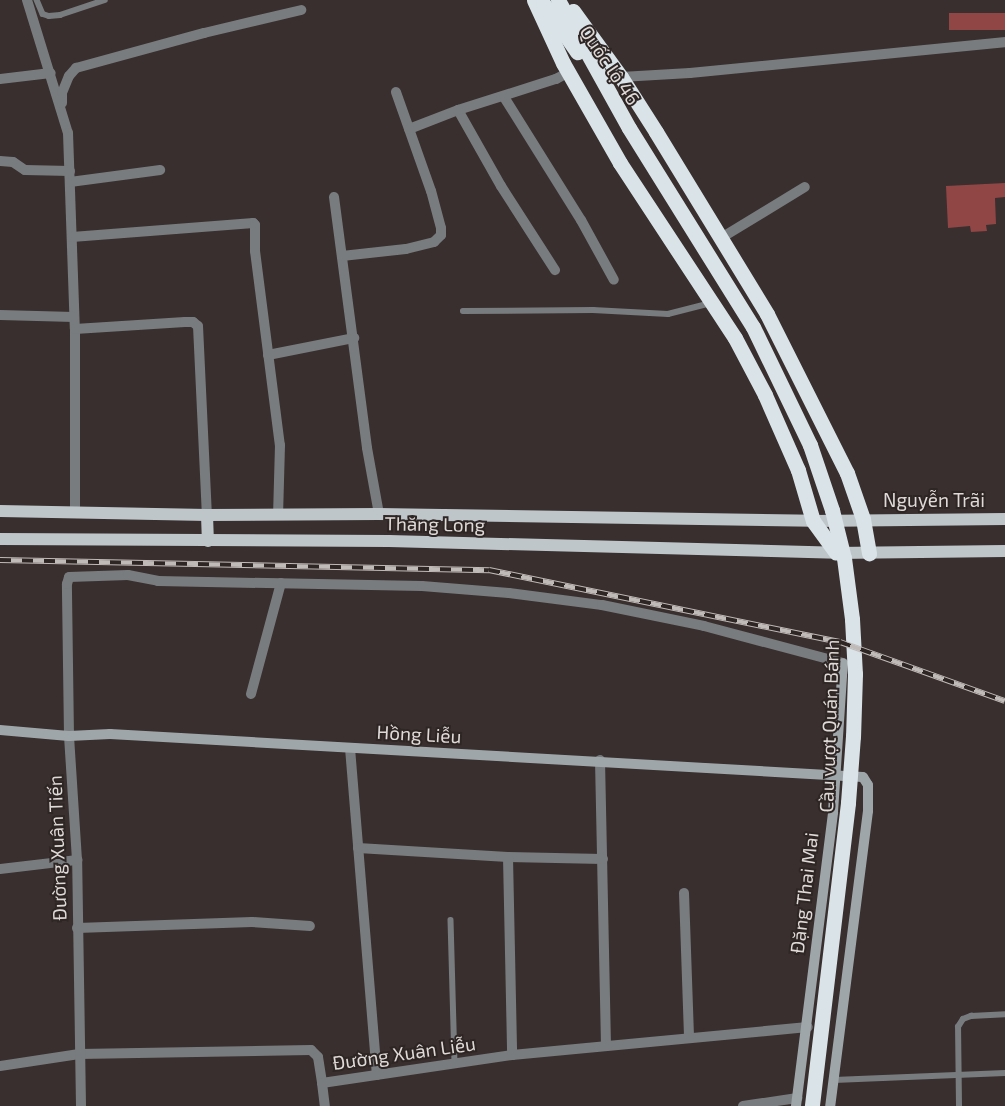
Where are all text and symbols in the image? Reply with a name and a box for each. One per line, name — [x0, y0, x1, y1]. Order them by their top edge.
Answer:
street label: Quốc lộ 46 — [575, 21, 645, 109]
street label: Nguyễn Trãi — [883, 489, 985, 511]
street label: Thăng Long — [385, 512, 485, 536]
street label: Cầu vượt Quán Bánh — [815, 639, 843, 813]
street label: Hồng Liễu — [376, 720, 462, 748]
street label: Đường Xuân Tiến — [43, 775, 71, 921]
street label: Đặng Thai Mai — [785, 831, 823, 955]
street label: Đường Xuân Liễu — [331, 1032, 477, 1074]

